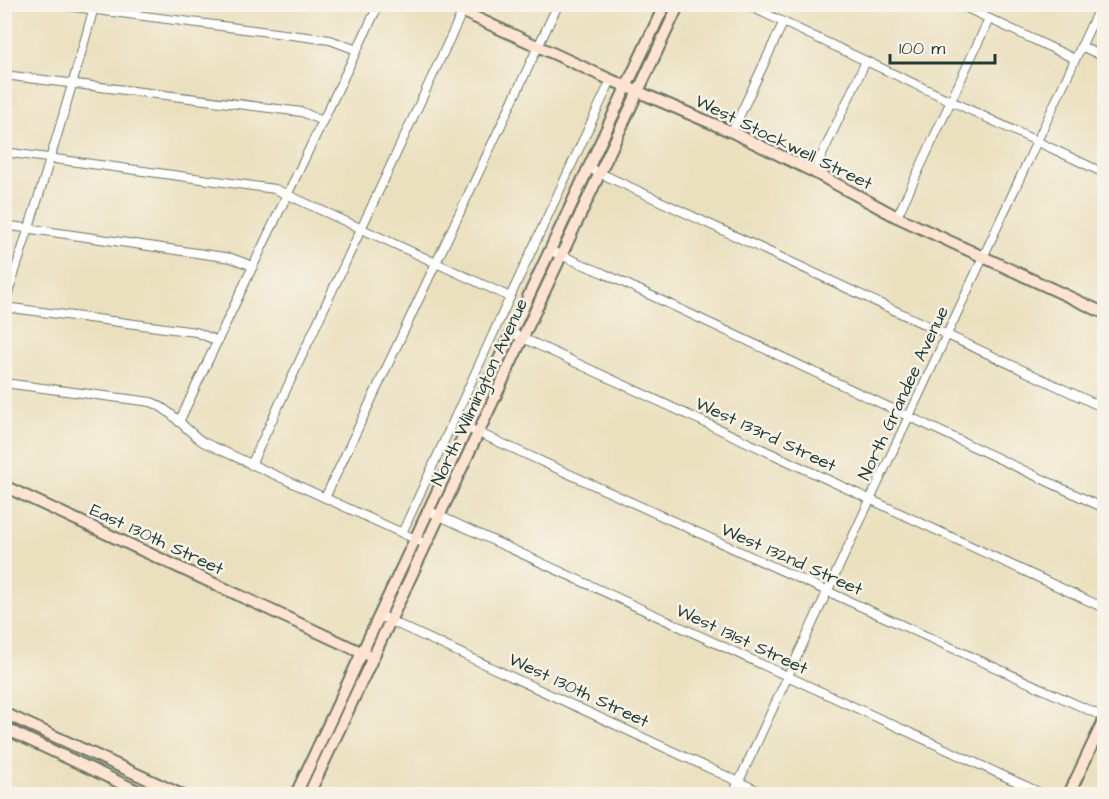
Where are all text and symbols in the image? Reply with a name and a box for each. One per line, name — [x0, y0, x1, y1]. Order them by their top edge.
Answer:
scale bar — [890, 27, 995, 65]
text: 100 m — [899, 36, 945, 61]
street label: West Stockwell Street — [691, 89, 877, 197]
street label: North Wilmington Avenue — [425, 294, 535, 491]
street label: North Grandee Avenue — [852, 302, 955, 484]
street label: West 133rd Street — [691, 391, 841, 478]
street label: East 130th Street — [86, 497, 228, 582]
street label: West 132nd Street — [717, 517, 867, 602]
street label: West 131st Street — [672, 598, 813, 681]
street label: West 130th Street — [505, 647, 654, 734]

